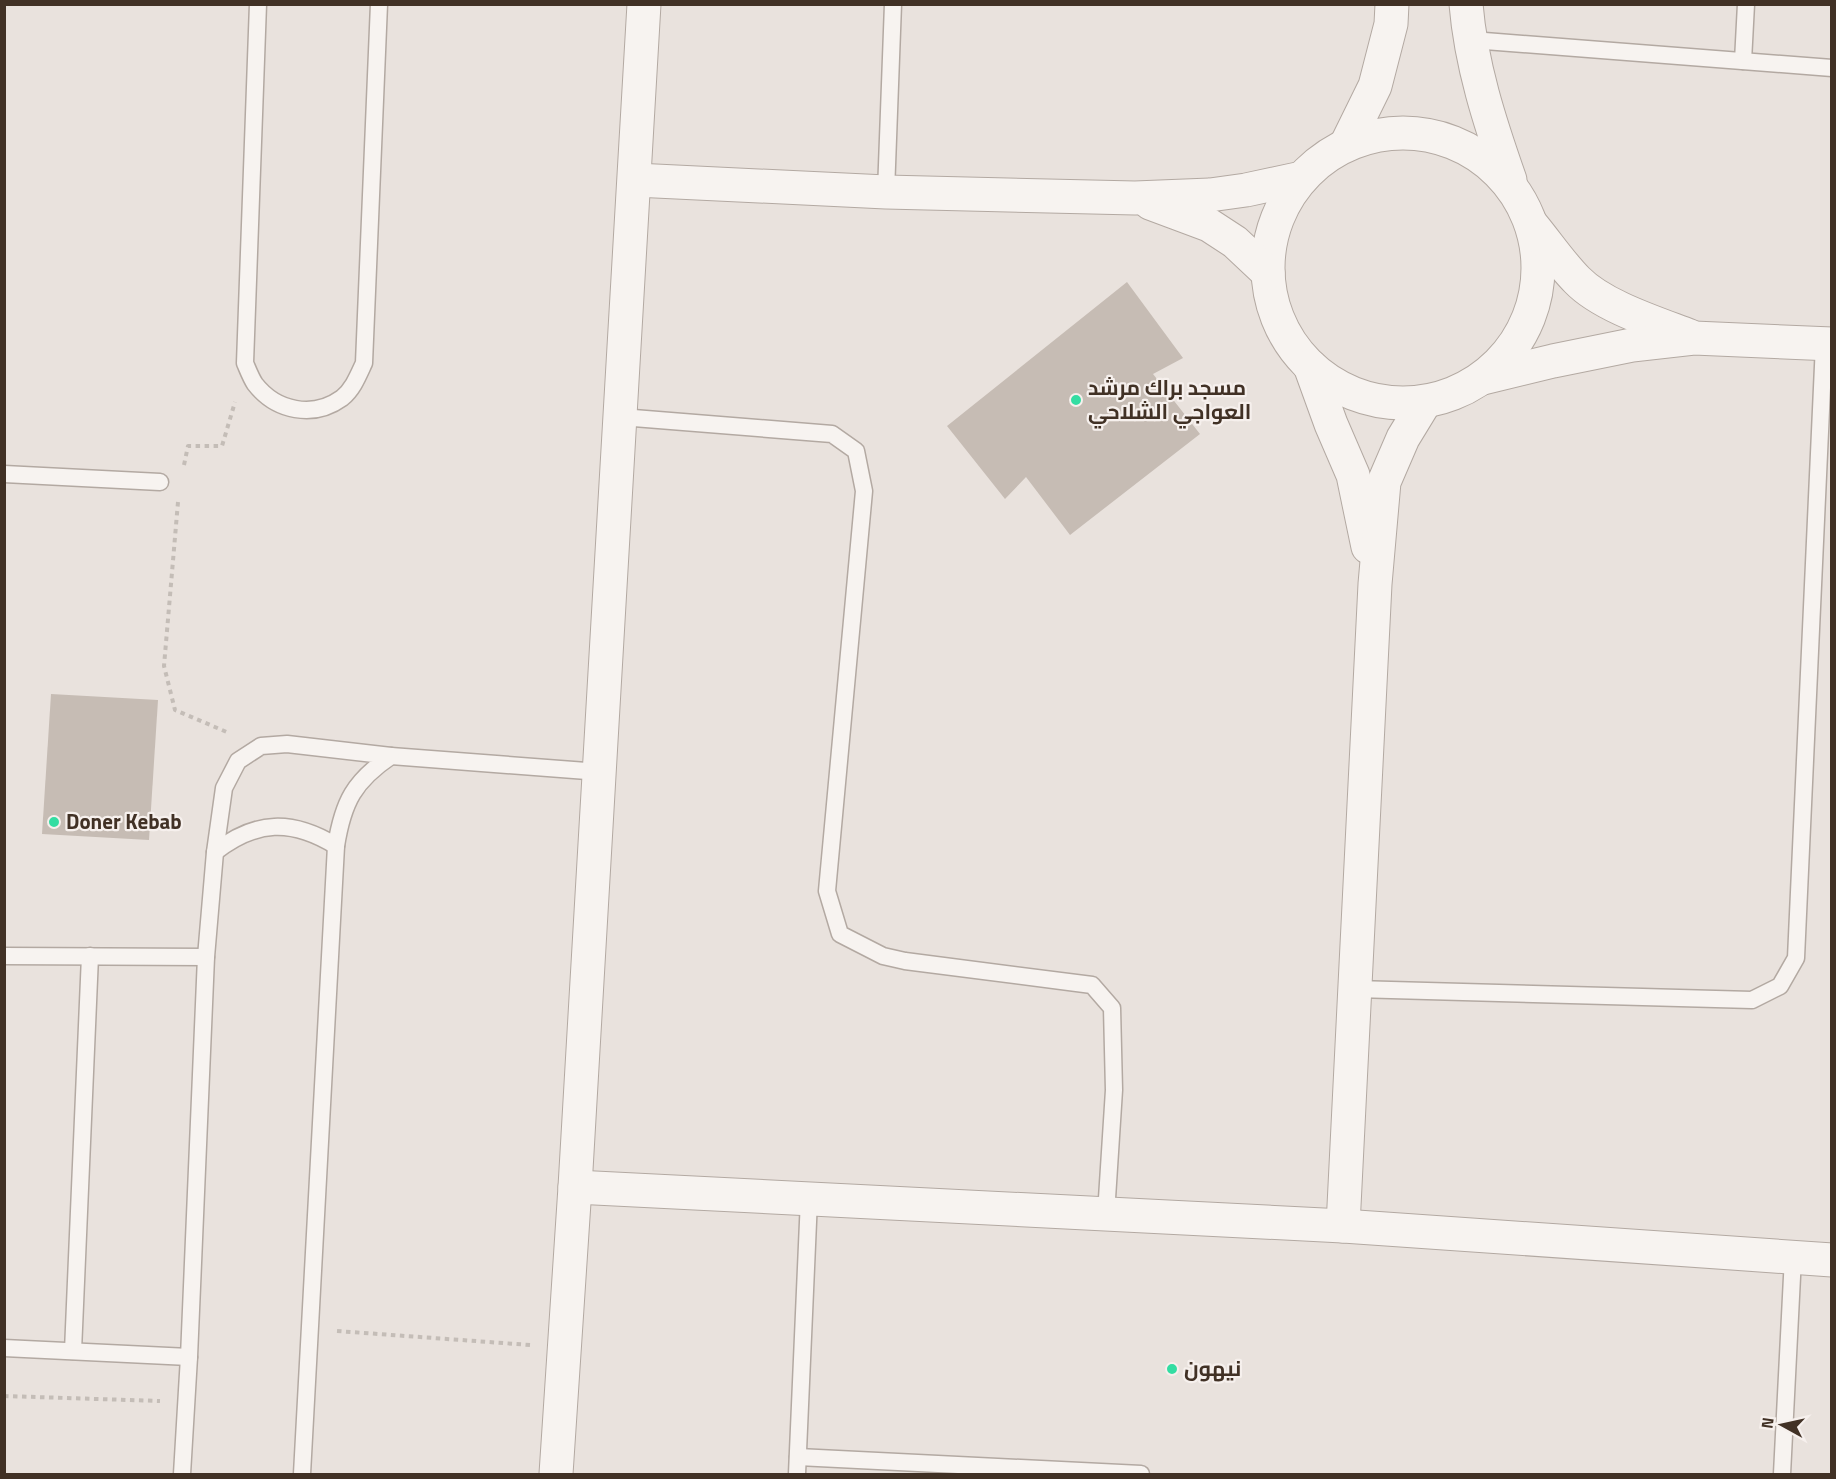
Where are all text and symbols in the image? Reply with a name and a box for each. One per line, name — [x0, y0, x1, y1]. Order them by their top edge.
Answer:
place label: مسجد براك مرشد العواجي الشلاحي — [1088, 371, 1251, 429]
marker: مسجد براك مرشد العواجي الشلاحي — [1069, 393, 1083, 407]
place label: Doner Kebab — [66, 805, 182, 837]
marker: Doner Kebab — [47, 815, 61, 829]
place label: نيهون — [1184, 1352, 1241, 1384]
marker: نيهون — [1165, 1362, 1179, 1376]
north arrow — [1752, 1395, 1812, 1455]
text: N — [1754, 1416, 1780, 1430]

